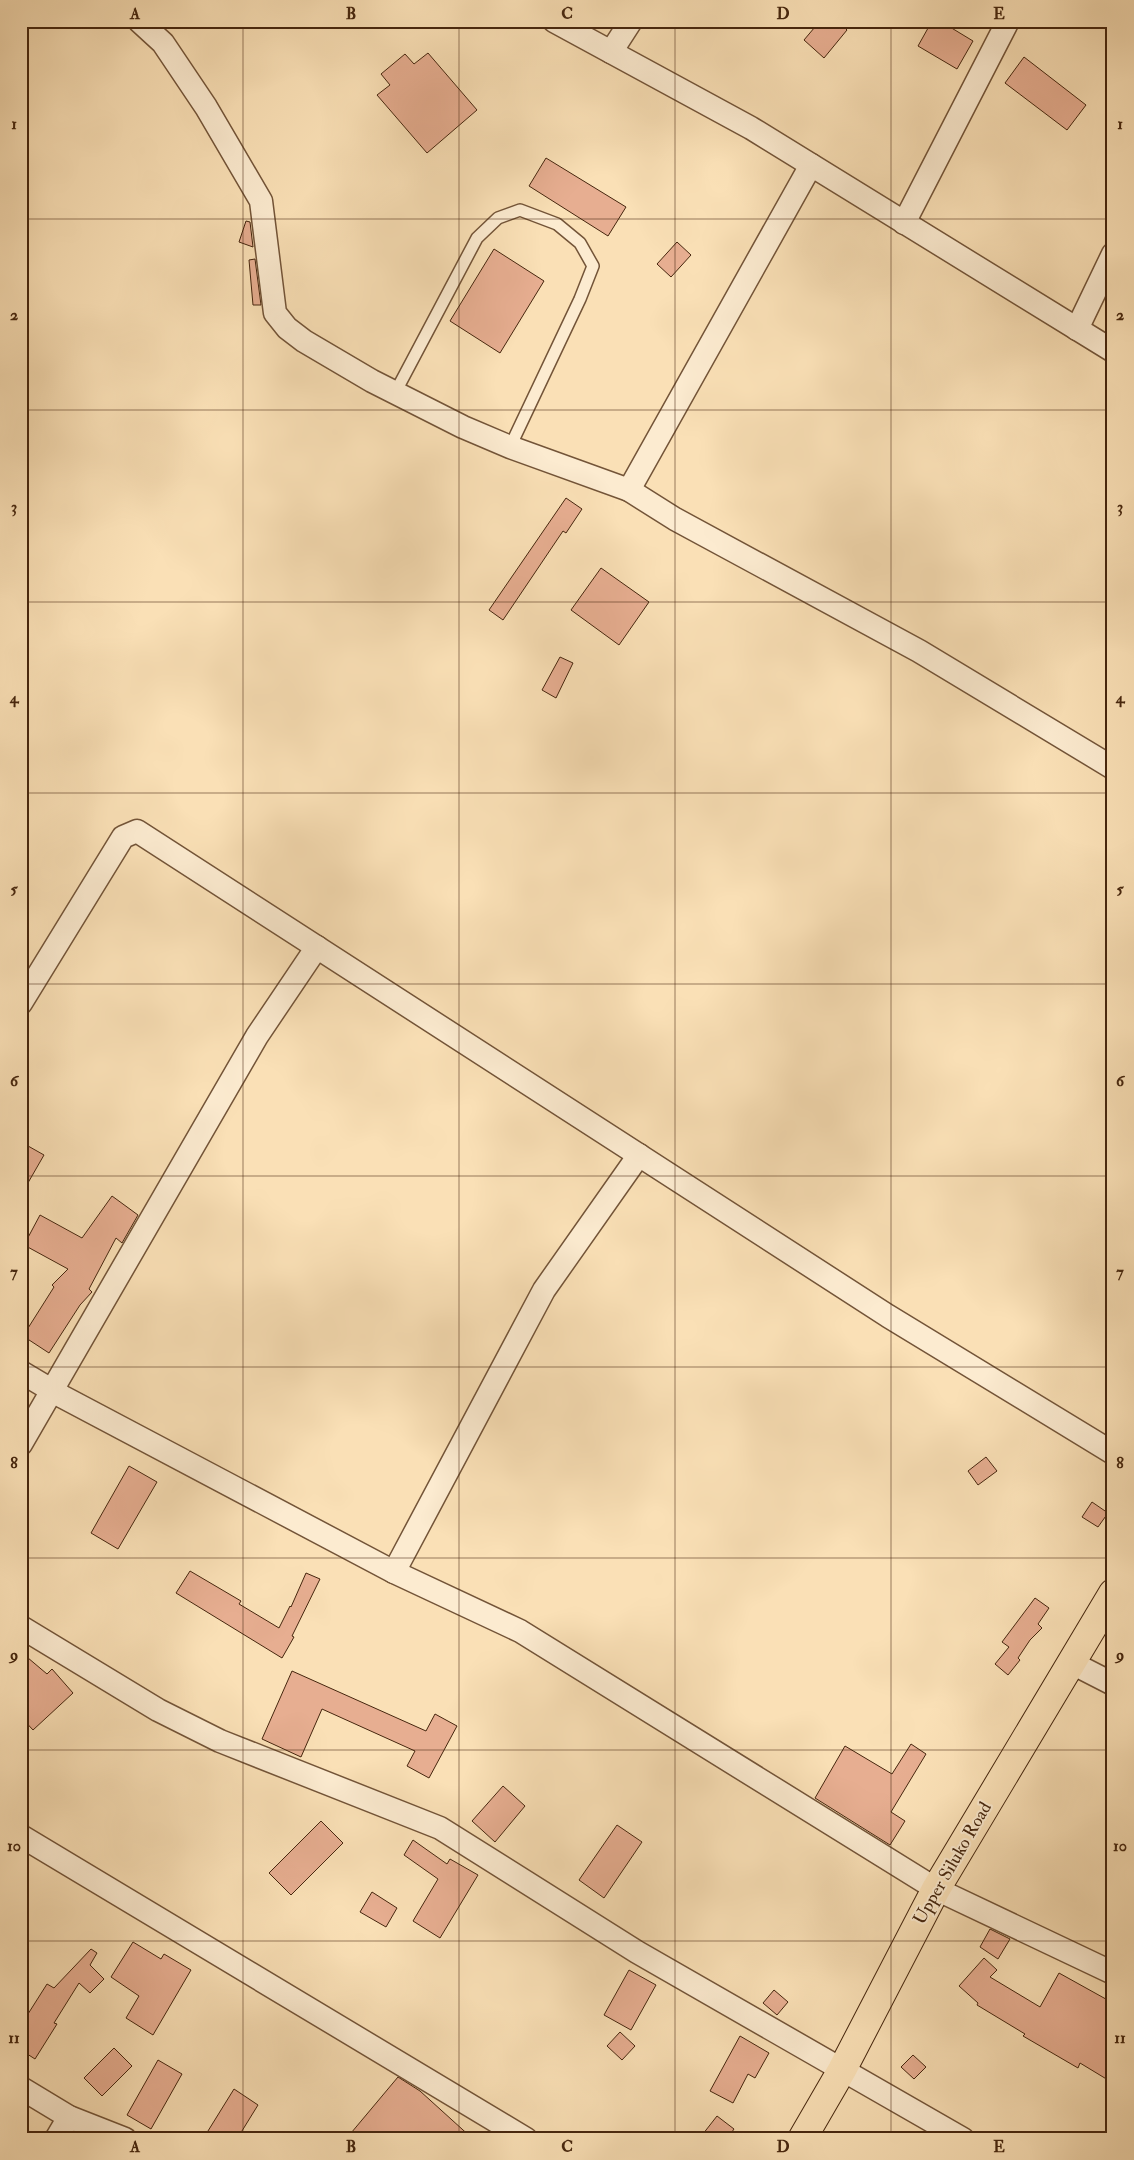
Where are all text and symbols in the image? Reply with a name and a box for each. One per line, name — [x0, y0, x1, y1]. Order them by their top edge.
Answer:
text: A — [129, 4, 141, 24]
text: B — [346, 4, 356, 24]
text: C — [561, 4, 573, 24]
text: D — [776, 4, 790, 24]
text: E — [993, 4, 1005, 24]
text: 1 — [11, 114, 17, 134]
text: 1 — [1117, 114, 1123, 134]
text: 2 — [10, 305, 18, 325]
text: 2 — [1116, 305, 1124, 325]
text: 3 — [11, 497, 17, 517]
text: 3 — [1117, 497, 1123, 517]
text: 4 — [9, 688, 20, 708]
text: 4 — [1115, 688, 1126, 708]
text: 5 — [10, 879, 18, 899]
text: 5 — [1116, 879, 1124, 899]
text: 6 — [10, 1071, 20, 1091]
text: 6 — [1116, 1071, 1126, 1091]
text: 7 — [10, 1262, 18, 1282]
text: 7 — [1116, 1262, 1124, 1282]
text: 8 — [10, 1453, 18, 1473]
text: 8 — [1116, 1453, 1124, 1473]
text: 9 — [8, 1645, 18, 1665]
text: 9 — [1114, 1645, 1124, 1665]
street label: Upper Siluko Road — [908, 1798, 997, 1929]
text: 10 — [7, 1836, 21, 1856]
text: 10 — [1113, 1836, 1127, 1856]
text: 11 — [8, 2028, 20, 2048]
text: 11 — [1114, 2028, 1126, 2048]
text: A — [129, 2137, 141, 2157]
text: B — [346, 2137, 356, 2157]
text: C — [561, 2137, 573, 2157]
text: D — [776, 2137, 790, 2157]
text: E — [993, 2137, 1005, 2157]

